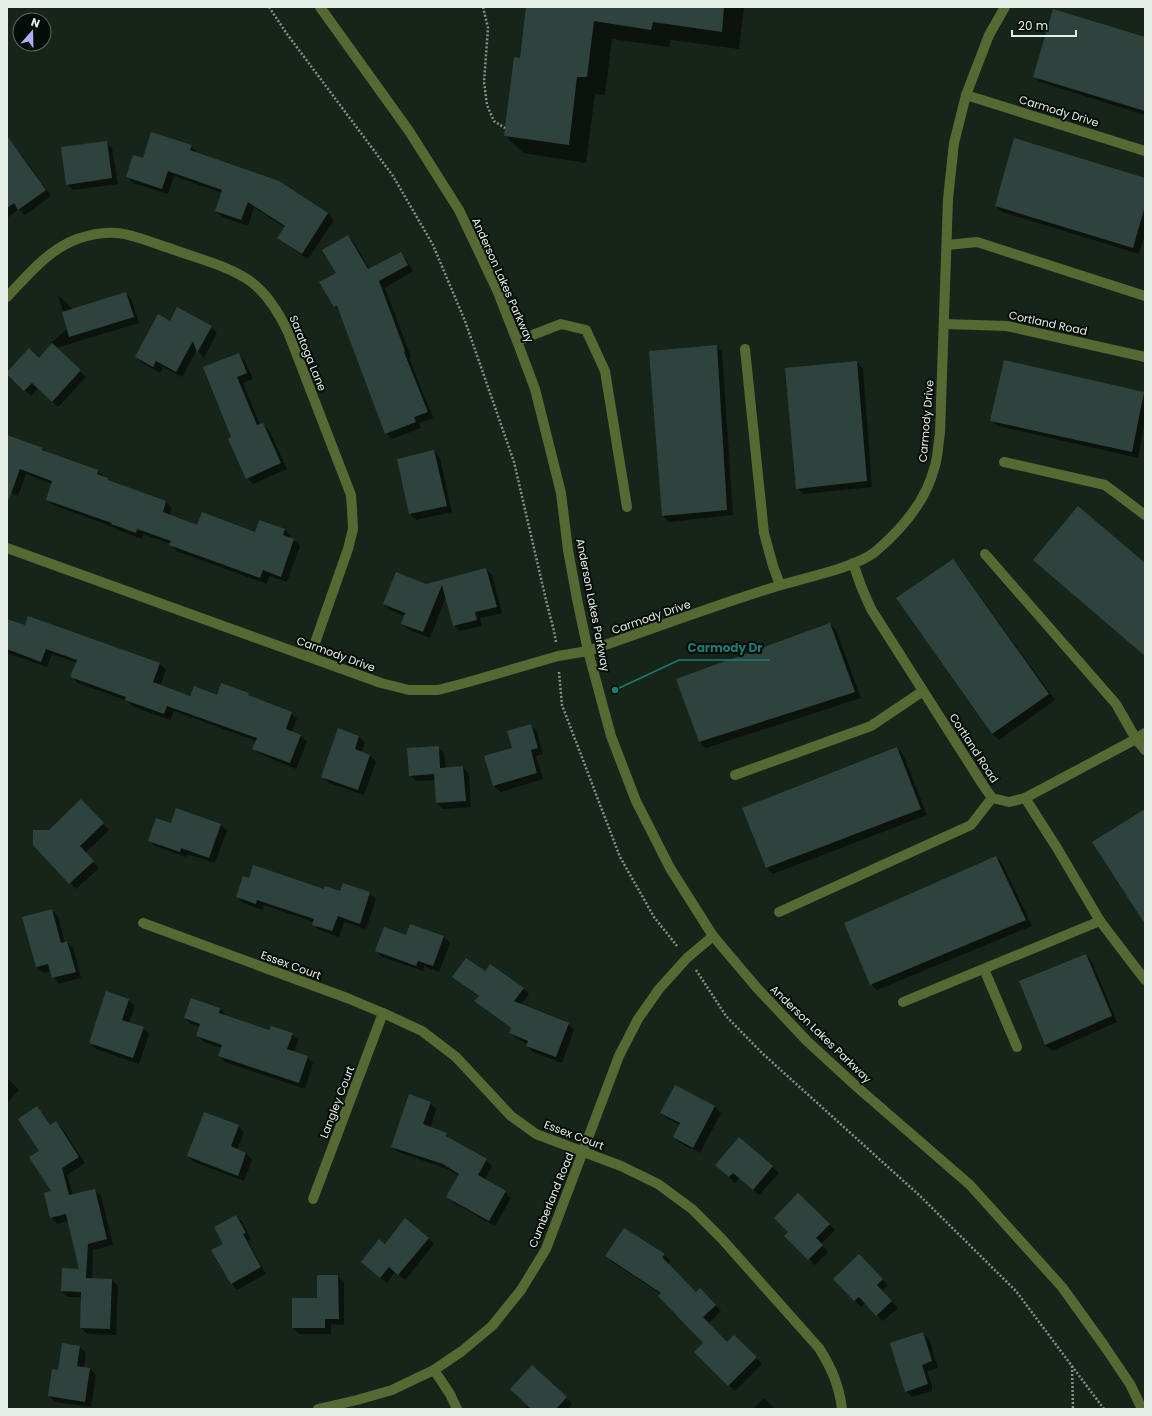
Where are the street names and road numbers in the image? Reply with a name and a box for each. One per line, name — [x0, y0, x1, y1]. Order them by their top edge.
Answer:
street label: Carmody Drive — [1017, 91, 1101, 131]
street label: Anderson Lakes Parkway — [468, 215, 538, 346]
street label: Cortland Road — [1007, 307, 1089, 339]
street label: Saratoga Lane — [286, 313, 331, 393]
street label: Carmody Drive — [914, 379, 938, 463]
street label: Anderson Lakes Parkway — [572, 537, 614, 674]
street label: Carmody Drive — [609, 596, 693, 638]
street label: Carmody Drive — [294, 632, 378, 676]
street label: Cortland Road — [946, 710, 1002, 786]
street label: Essex Court — [259, 947, 323, 983]
street label: Anderson Lakes Parkway — [767, 981, 876, 1087]
street label: Langley Court — [316, 1064, 358, 1140]
street label: Essex Court — [542, 1116, 606, 1154]
street label: Cumberland Road — [525, 1150, 577, 1250]

